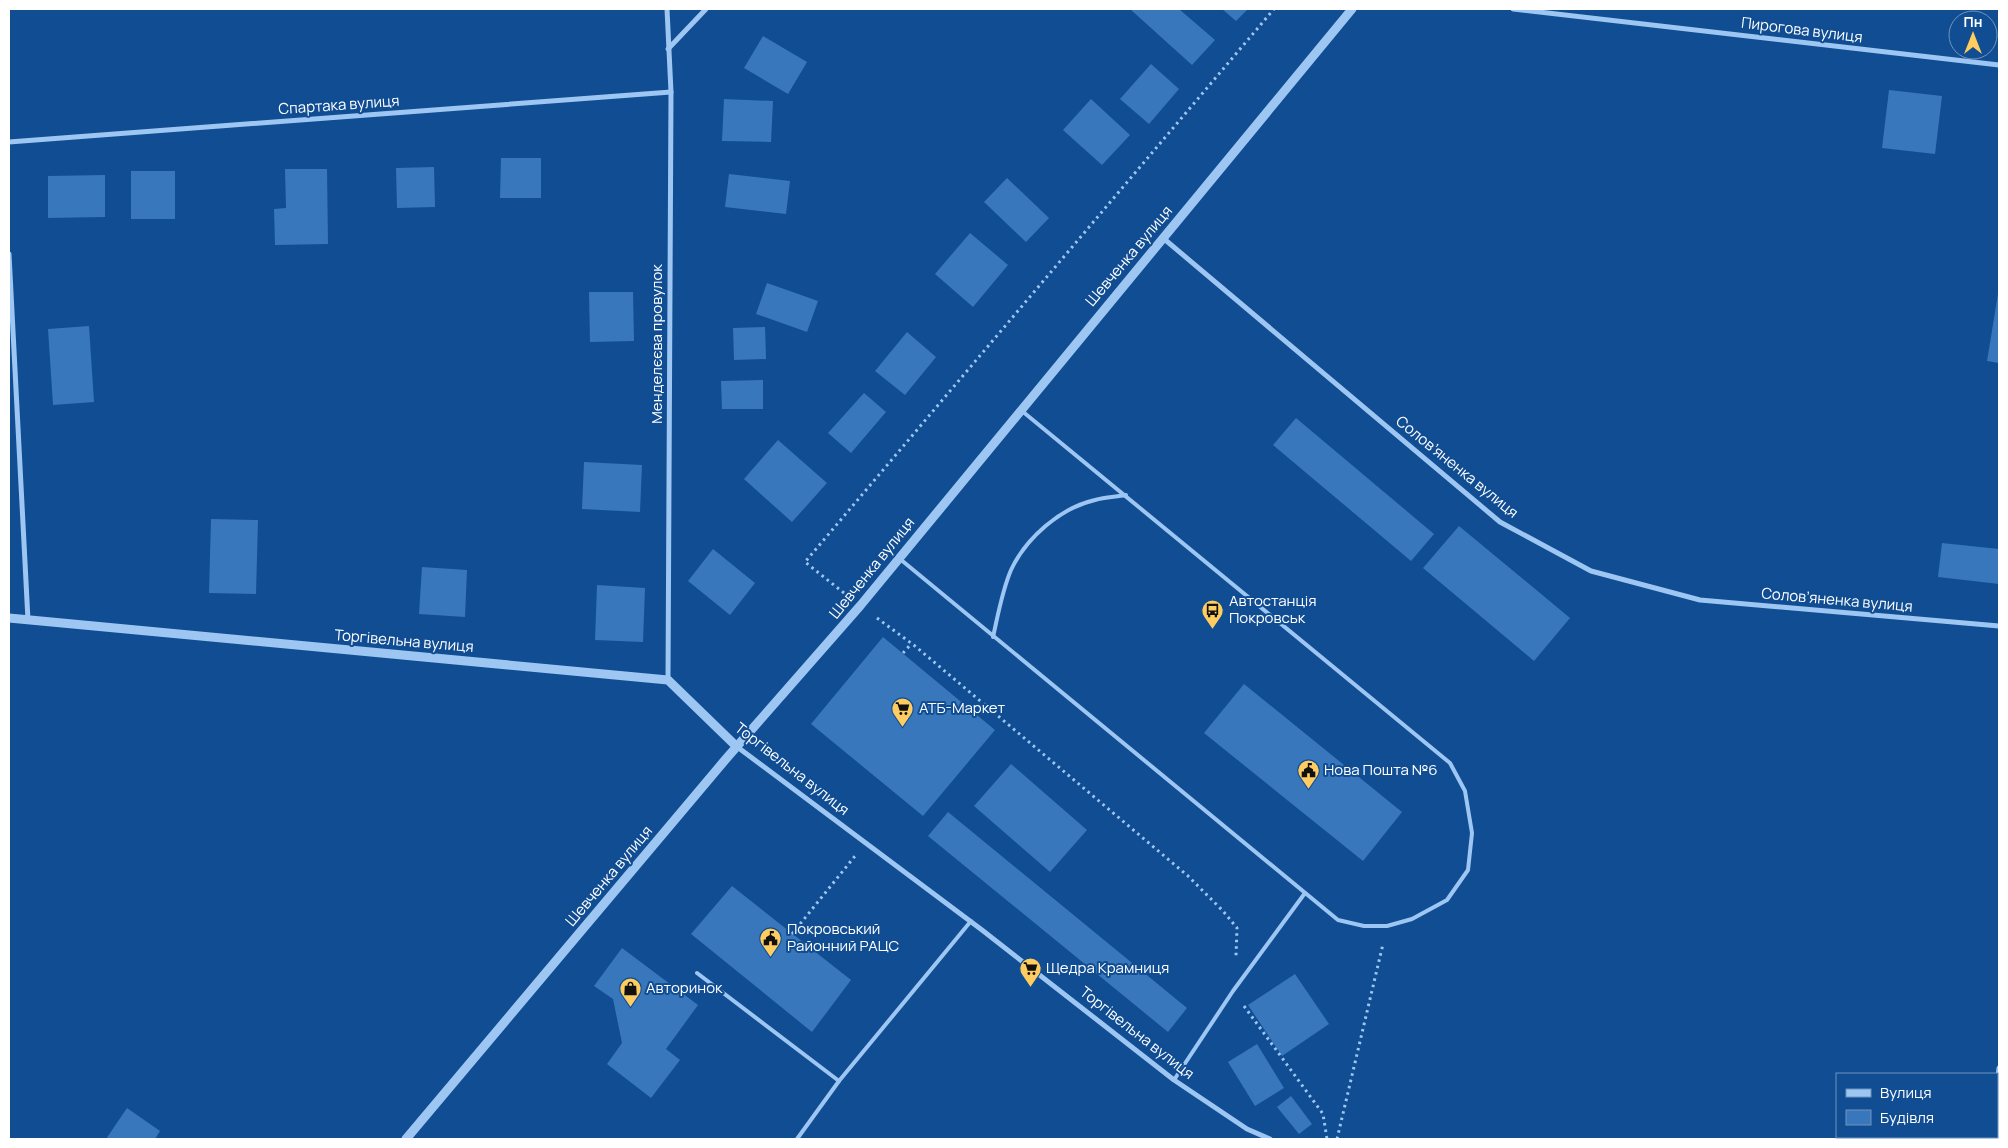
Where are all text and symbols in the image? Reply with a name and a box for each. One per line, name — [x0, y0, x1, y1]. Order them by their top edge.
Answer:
north arrow — [1948, 10, 1998, 60]
street label: Пирогова вулиця — [1740, 12, 1864, 47]
text: Пн — [1964, 12, 1982, 31]
street label: Спартака вулиця — [278, 90, 400, 119]
street label: Шевченка вулиця — [1080, 201, 1177, 310]
street label: Менделєєва провулок — [646, 264, 667, 424]
street label: Солов’яненка вулиця — [1392, 411, 1523, 523]
street label: Шевченка вулиця — [824, 512, 919, 623]
street label: Солов’яненка вулиця — [1760, 582, 1914, 617]
place label: Автостанція Покровськ — [1229, 590, 1317, 628]
bus stop icon: Автостанція Покровськ — [1201, 598, 1225, 629]
street label: Торгівельна вулиця — [334, 624, 475, 657]
supermarket icon: АТБ-Маркет — [891, 696, 915, 727]
place label: АТБ-Маркет — [919, 697, 1006, 718]
street label: Торгівельна вулиця — [731, 717, 854, 820]
public building icon: Нова Пошта №6 — [1296, 758, 1320, 789]
place label: Нова Пошта №6 — [1324, 759, 1438, 780]
street label: Шевченка вулиця — [560, 821, 657, 930]
place label: Покровський Районний РАЦС — [787, 918, 900, 956]
public building icon: Покровський Районний РАЦС — [759, 926, 783, 957]
supermarket icon: Щедра Крамниця — [1018, 956, 1042, 987]
place label: Щедра Крамниця — [1046, 957, 1169, 978]
shop icon: Авторинок — [618, 976, 642, 1007]
place label: Авторинок — [646, 977, 723, 998]
street label: Торгівельна вулиця — [1076, 981, 1199, 1084]
legend — [1836, 1073, 1998, 1138]
text: Вулиця — [1880, 1082, 1932, 1103]
text: Будівля — [1880, 1107, 1934, 1128]

